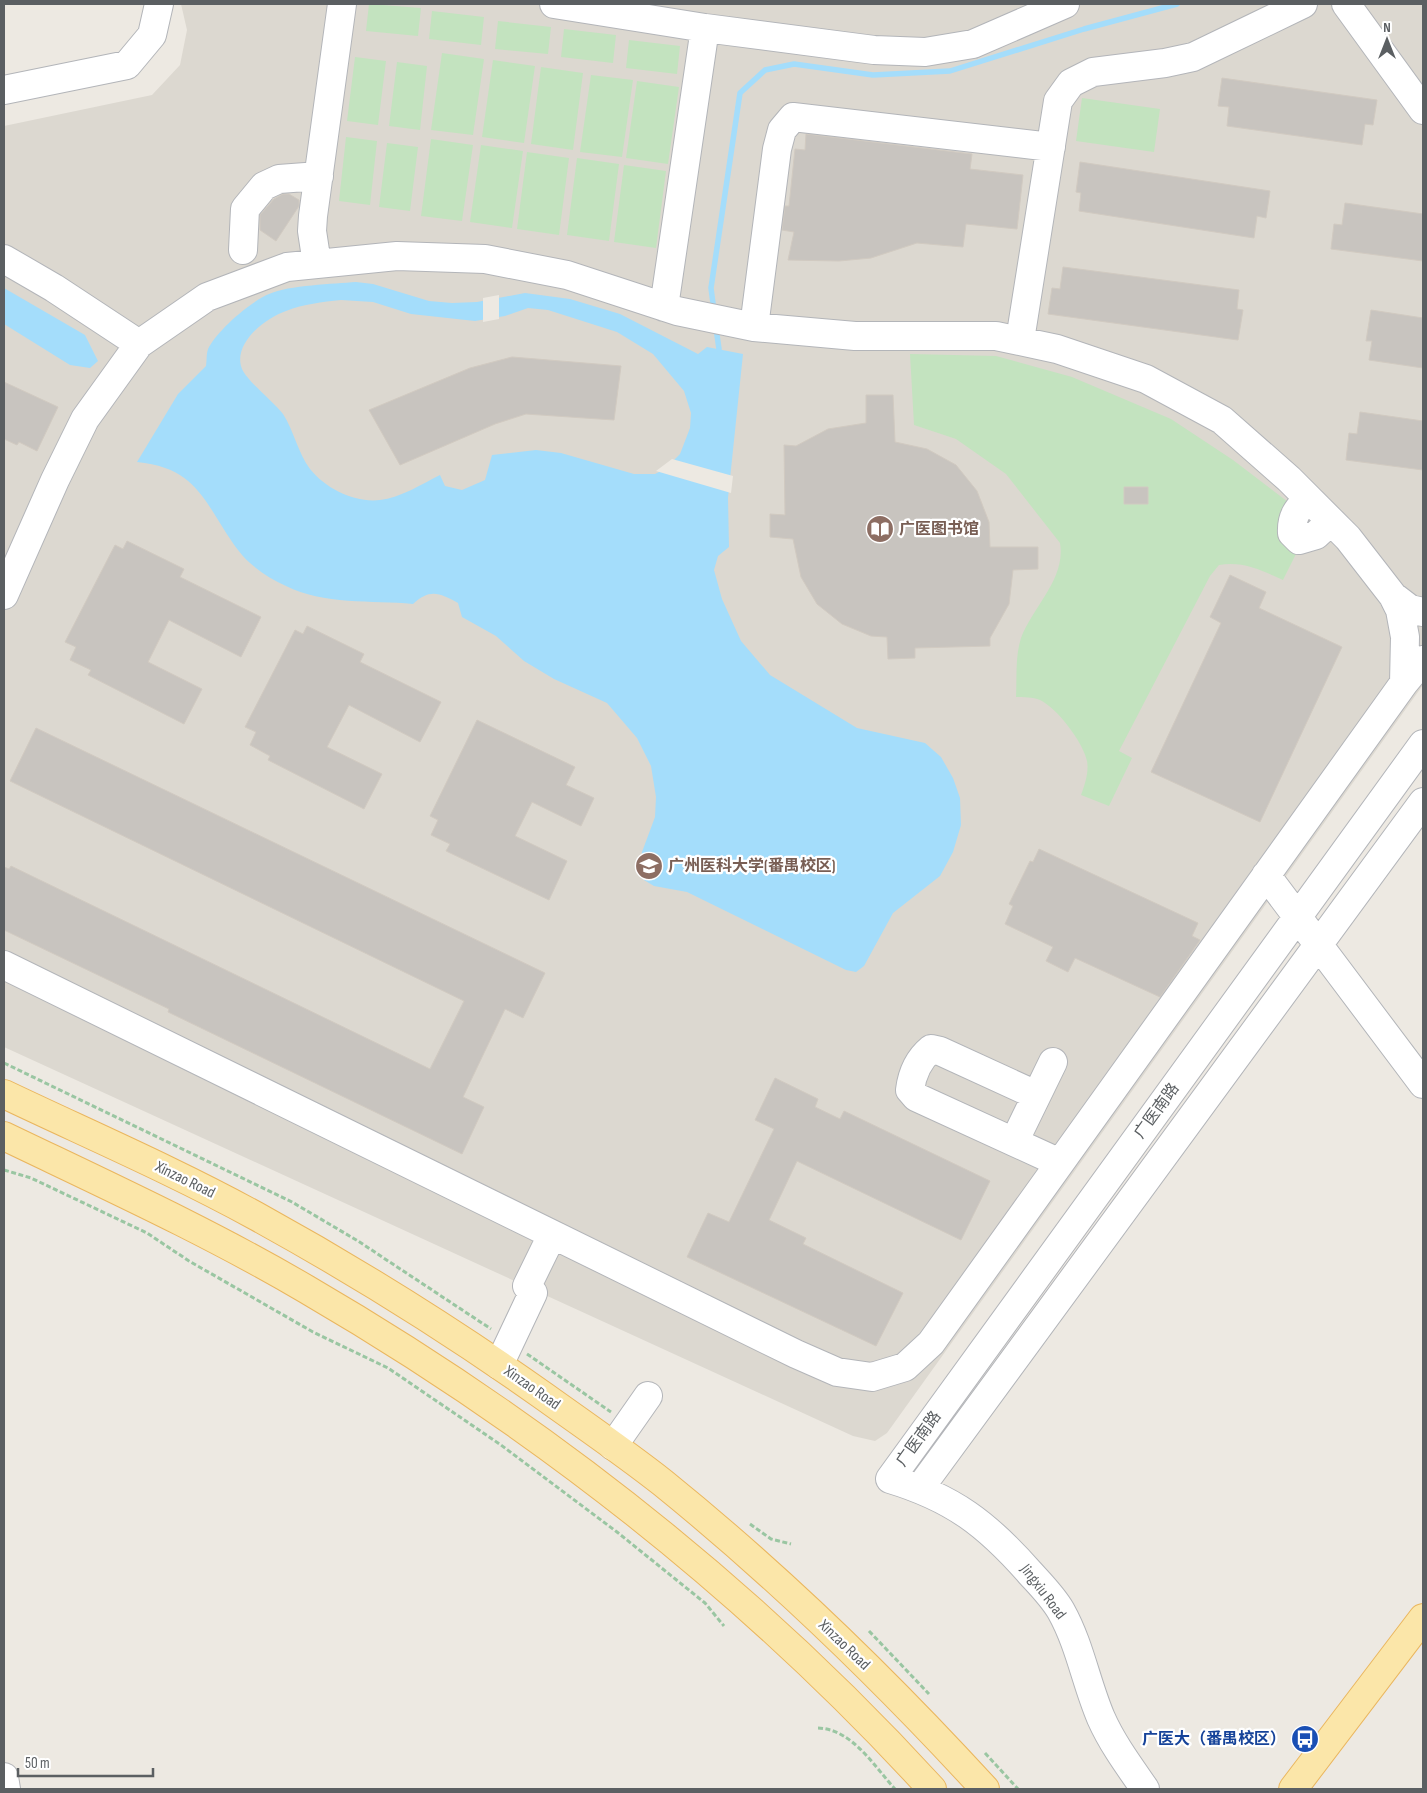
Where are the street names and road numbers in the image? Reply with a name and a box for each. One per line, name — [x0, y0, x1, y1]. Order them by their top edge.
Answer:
street label: 广医南路 — [1131, 1080, 1183, 1142]
street label: Xinzao Road — [151, 1157, 218, 1203]
street label: Xinzao Road — [499, 1361, 564, 1414]
street label: 广医南路 — [893, 1408, 945, 1470]
street label: Jingxiu Road — [1015, 1560, 1070, 1623]
street label: Xinzao Road — [814, 1615, 874, 1674]

